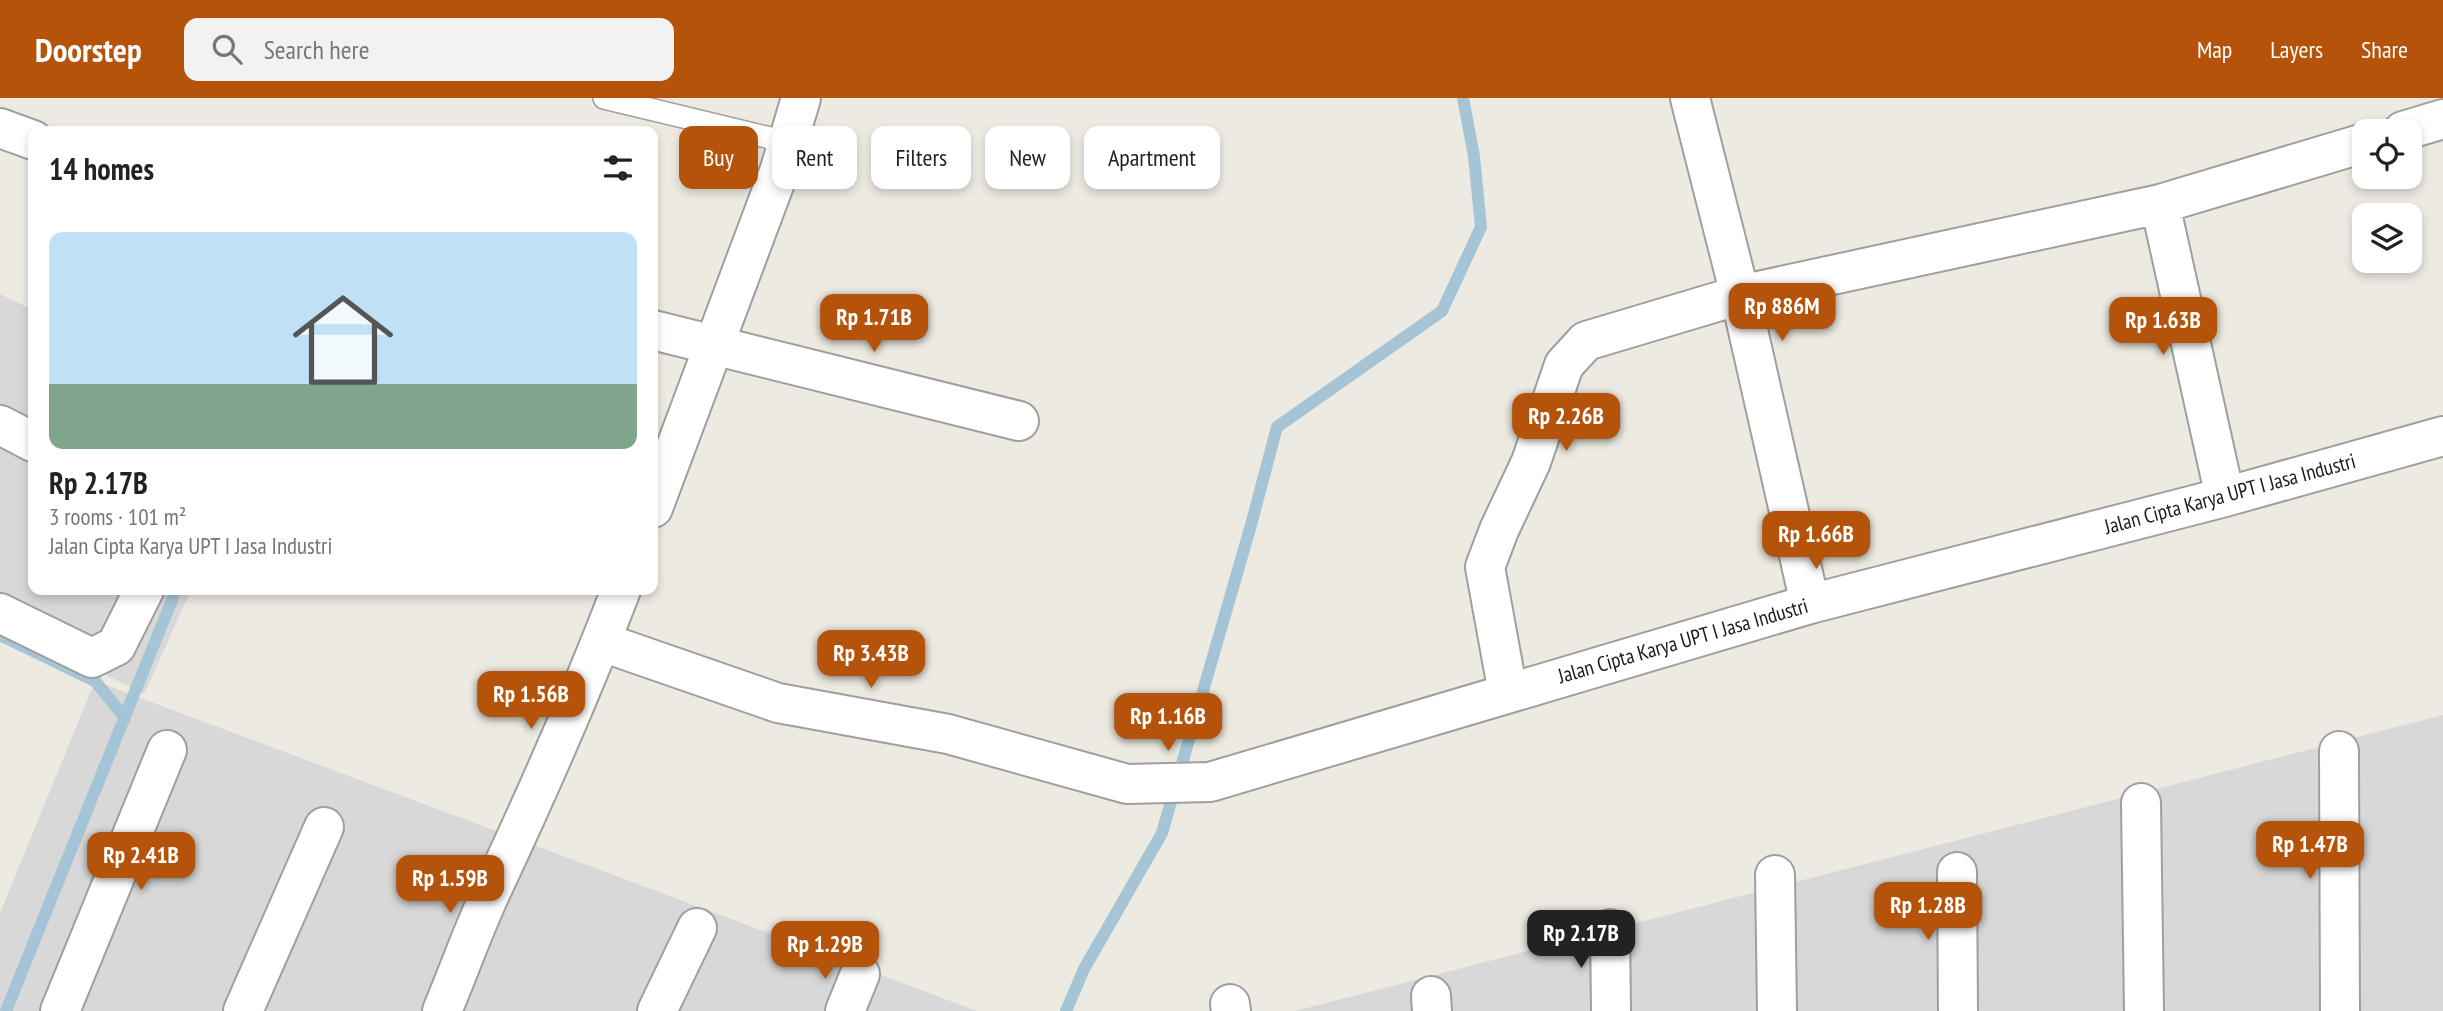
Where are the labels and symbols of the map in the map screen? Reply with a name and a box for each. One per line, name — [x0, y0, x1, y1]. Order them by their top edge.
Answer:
pin: Rp 886M — [1717, 284, 1847, 343]
pin: Rp 1.71B — [802, 294, 946, 354]
pin: Rp 1.63B — [2091, 298, 2235, 357]
pin: Rp 2.26B — [1494, 394, 1638, 453]
street label: Jalan Cipta Karya UPT I Jasa Industri — [2100, 447, 2358, 540]
pin: Rp 1.66B — [1744, 512, 1888, 571]
street label: Jalan Cipta Karya UPT I Jasa Industri — [1554, 592, 1811, 689]
pin: Rp 3.43B — [799, 630, 943, 690]
pin: Rp 1.56B — [459, 672, 603, 731]
pin: Rp 1.16B — [1096, 694, 1240, 753]
pin: Rp 1.47B — [2238, 822, 2382, 881]
pin: Rp 2.41B — [69, 832, 213, 892]
pin: Rp 1.59B — [378, 856, 522, 915]
pin: Rp 1.28B — [1856, 882, 2000, 942]
pin: Rp 2.17B — [1509, 910, 1653, 970]
pin: Rp 1.29B — [753, 922, 897, 981]

